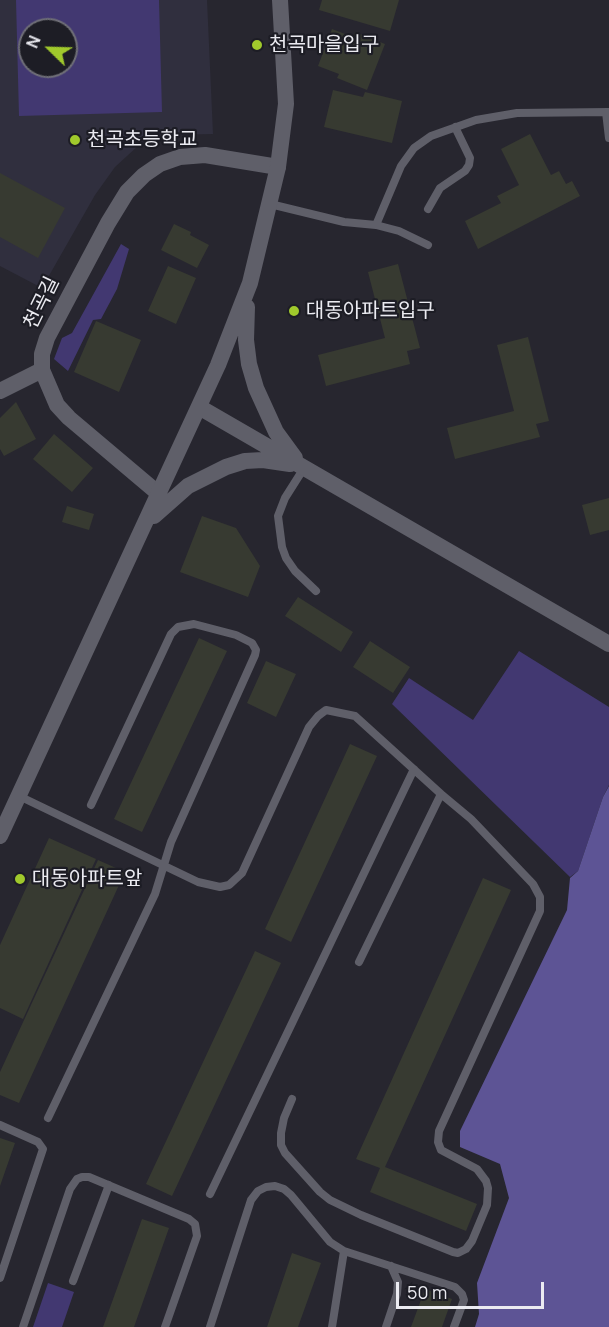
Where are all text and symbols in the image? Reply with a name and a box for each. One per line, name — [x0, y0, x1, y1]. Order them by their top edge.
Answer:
north arrow — [18, 18, 78, 78]
text: N — [21, 32, 46, 51]
place label: 천곡마을입구 — [269, 33, 379, 57]
marker: 천곡마을입구 — [250, 38, 264, 52]
place label: 천곡초등학교 — [87, 128, 197, 152]
marker: 천곡초등학교 — [68, 133, 82, 147]
street label: 천곡길 — [19, 273, 65, 333]
place label: 대동아파트입구 — [306, 299, 435, 323]
marker: 대동아파트입구 — [287, 304, 301, 318]
place label: 대동아파트앞 — [32, 867, 142, 891]
marker: 대동아파트앞 — [13, 872, 27, 886]
scale bar — [399, 1270, 548, 1308]
text: 50 m — [407, 1280, 447, 1304]

